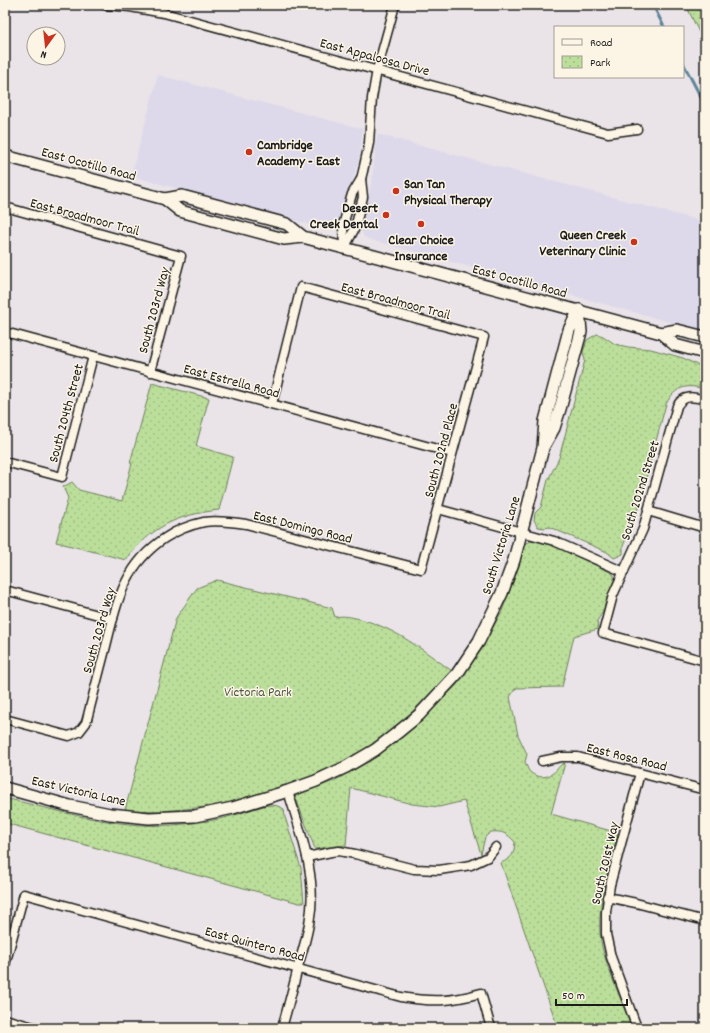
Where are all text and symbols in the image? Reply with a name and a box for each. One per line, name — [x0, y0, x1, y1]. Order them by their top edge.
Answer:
north arrow — [26, 26, 66, 66]
legend — [554, 26, 684, 78]
street label: East Appaloosa Drive — [317, 34, 432, 82]
text: Road — [590, 35, 612, 52]
text: N — [39, 45, 49, 62]
text: Park — [590, 55, 611, 72]
place label: Cambridge Academy - East — [257, 136, 341, 172]
street label: East Ocotillo Road — [39, 143, 138, 187]
marker: Cambridge Academy - East — [244, 147, 254, 157]
place label: San Tan Physical Therapy — [404, 175, 493, 211]
marker: San Tan Physical Therapy — [391, 186, 401, 196]
street label: East Broadmoor Trail — [28, 194, 142, 242]
place label: Desert Creek Dental — [310, 199, 379, 235]
marker: Desert Creek Dental — [381, 210, 391, 220]
marker: Clear Choice Insurance — [416, 219, 426, 229]
place label: Queen Creek Veterinary Clinic — [539, 226, 626, 262]
place label: Clear Choice Insurance — [388, 231, 454, 267]
marker: Queen Creek Veterinary Clinic — [629, 237, 639, 247]
street label: East Ocotillo Road — [470, 260, 569, 304]
street label: South 203rd Way — [134, 265, 176, 356]
street label: East Broadmoor Trail — [339, 278, 453, 326]
street label: East Estrella Road — [181, 360, 282, 404]
street label: South 204th Street — [44, 362, 90, 465]
street label: South 202nd Place — [420, 401, 464, 500]
street label: South 202nd Street — [616, 438, 666, 543]
street label: South Victoria Lane — [477, 494, 526, 597]
street label: East Domingo Road — [251, 506, 354, 550]
street label: South 203rd Way — [78, 585, 122, 676]
park label: Victoria Park — [224, 683, 292, 703]
street label: East Rosa Road — [584, 738, 669, 778]
street label: East Victoria Lane — [30, 771, 128, 812]
street label: South 201st Way — [587, 820, 625, 907]
street label: East Quintero Road — [202, 922, 307, 968]
scale bar — [556, 981, 627, 1007]
text: 50 m — [562, 988, 585, 1005]

